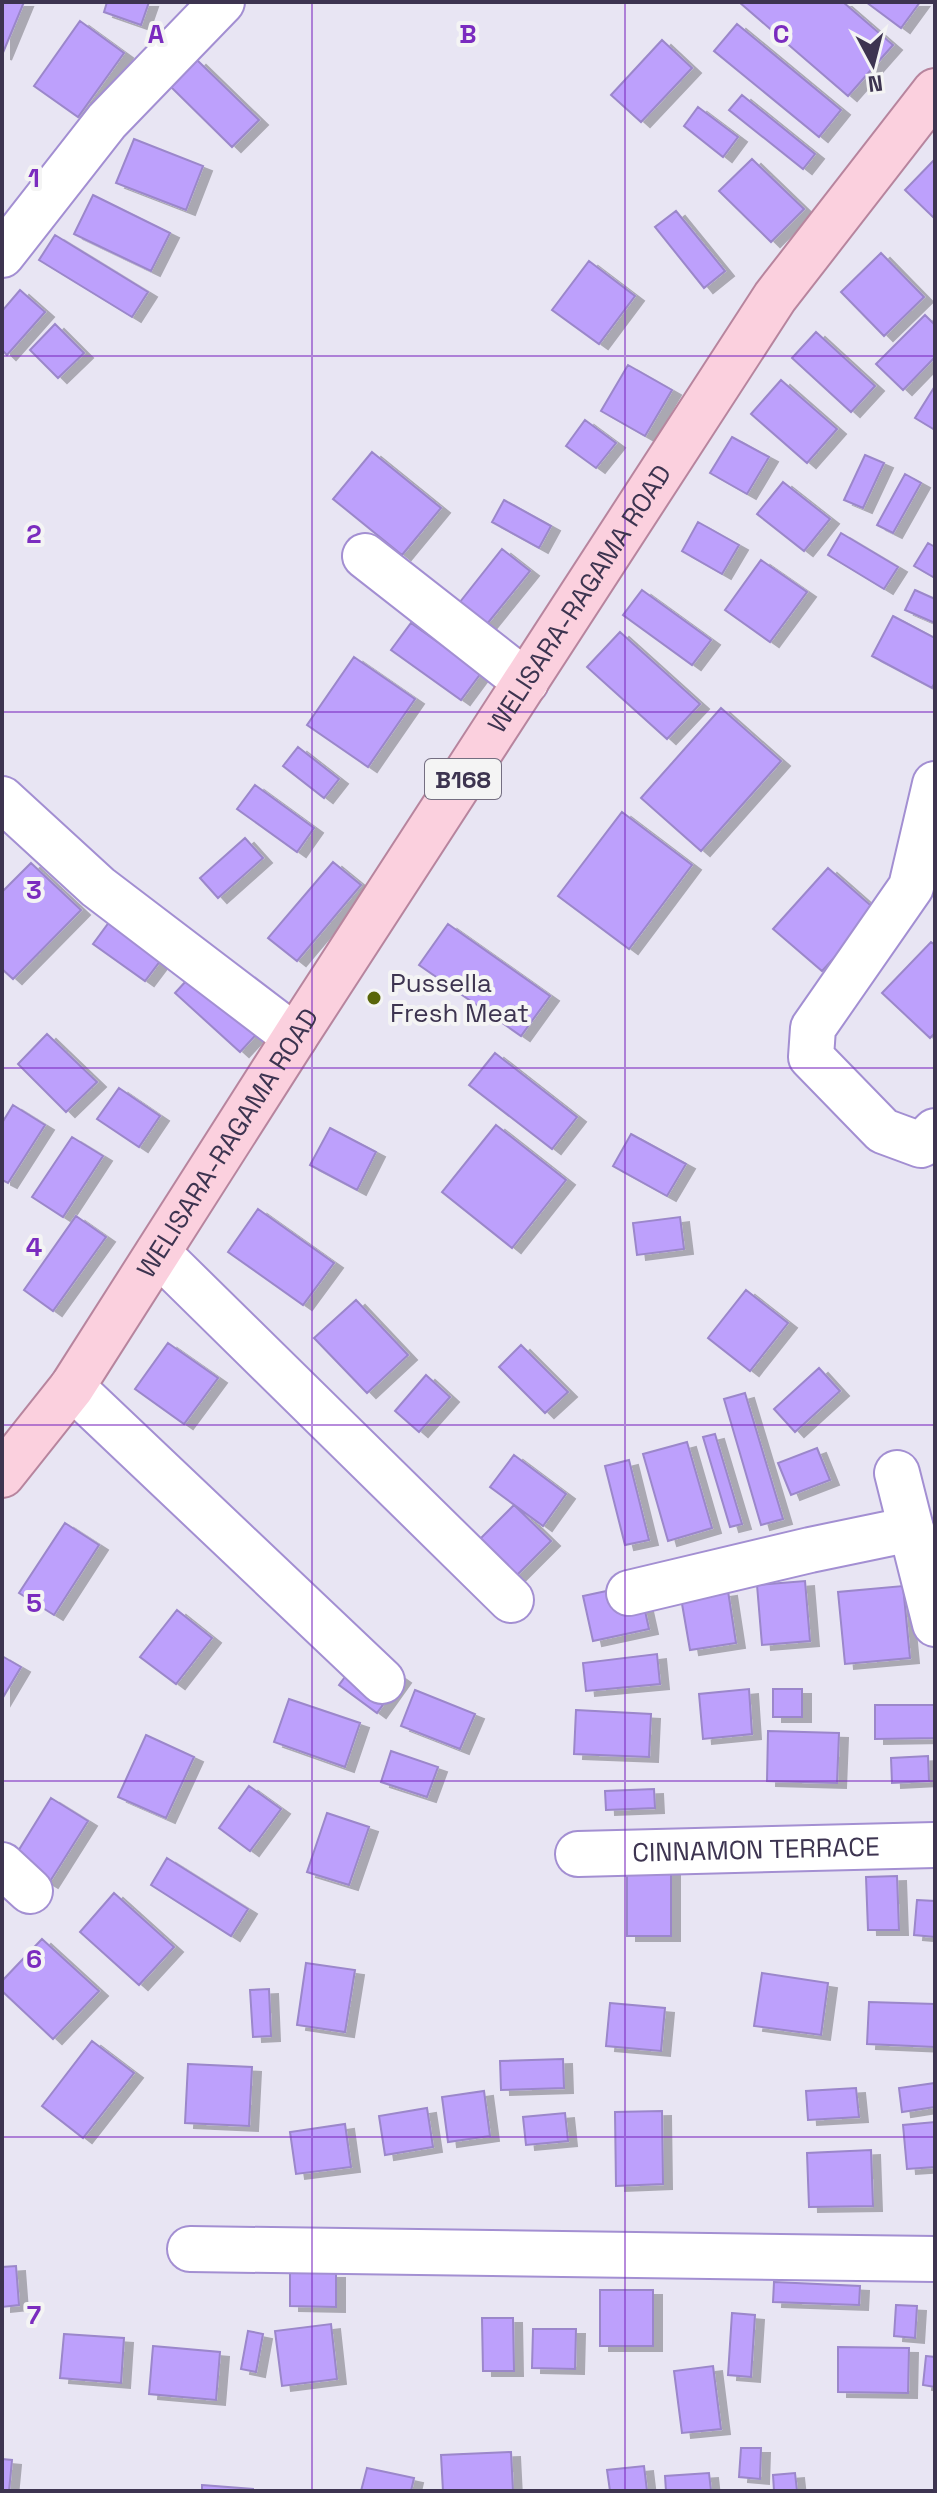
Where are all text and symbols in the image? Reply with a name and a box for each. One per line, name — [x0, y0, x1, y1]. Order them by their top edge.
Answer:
text: A — [148, 17, 165, 51]
text: B — [459, 17, 477, 51]
text: C — [773, 17, 789, 51]
north arrow — [833, 24, 913, 104]
text: N — [866, 69, 884, 99]
text: 1 — [28, 161, 40, 195]
street label: WELISARA-RAGAMA ROAD — [480, 458, 679, 739]
text: 2 — [26, 517, 42, 551]
road number: B168 — [425, 759, 501, 799]
text: 3 — [26, 873, 42, 907]
place label: Pussella Fresh Meat — [390, 966, 529, 1030]
marker: Pussella Fresh Meat — [365, 989, 383, 1007]
street label: WELISARA-RAGAMA ROAD — [129, 1002, 326, 1284]
text: 4 — [26, 1230, 42, 1264]
text: 5 — [26, 1586, 42, 1620]
street label: CINNAMON TERRACE — [632, 1829, 880, 1870]
text: 6 — [26, 1942, 42, 1976]
text: 7 — [27, 2298, 41, 2332]

